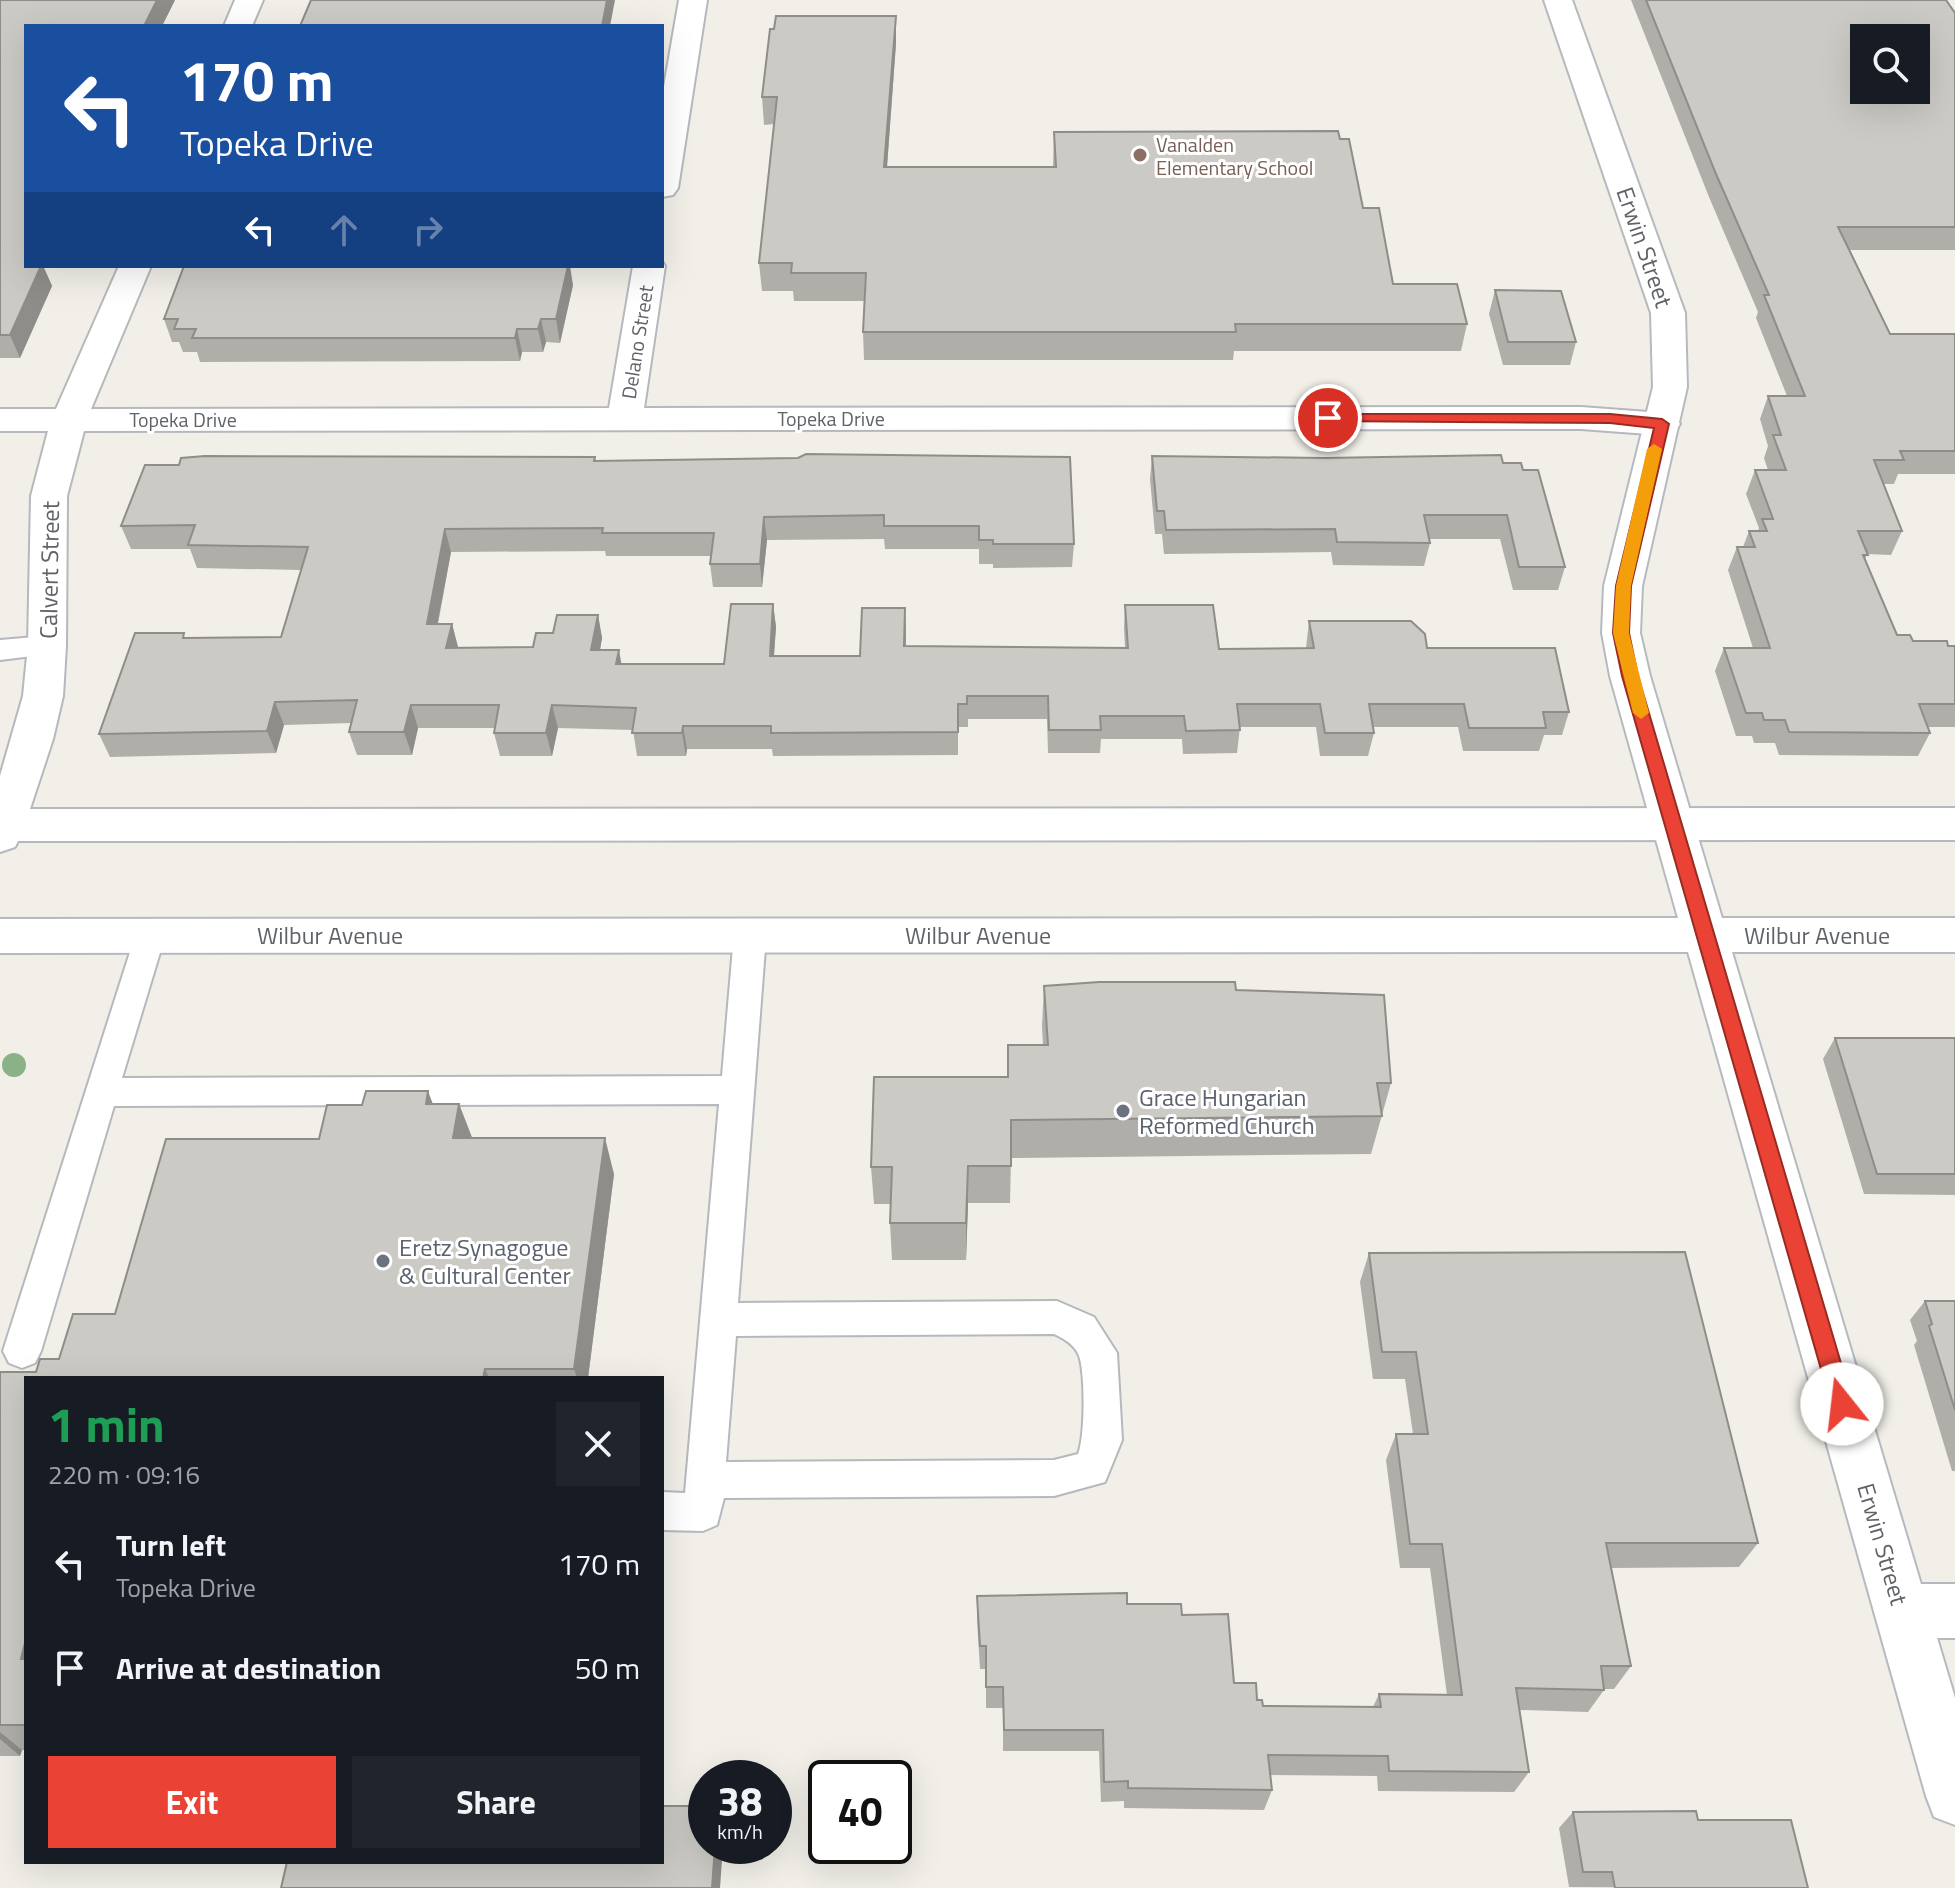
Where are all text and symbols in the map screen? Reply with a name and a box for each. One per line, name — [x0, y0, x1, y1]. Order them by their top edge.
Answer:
map controls — [1850, 24, 1930, 104]
button: search — [1850, 24, 1930, 104]
text: 170 m — [180, 38, 333, 123]
icon: left — [48, 56, 152, 160]
text: Topeka Drive — [180, 115, 374, 170]
place label: Vanalden Elementary School — [1156, 129, 1313, 183]
marker: Vanalden Elementary School — [1131, 146, 1149, 164]
street label: Erwin Street — [1608, 182, 1683, 313]
icon: left — [238, 208, 282, 252]
icon: ahead — [322, 208, 366, 252]
icon: right — [406, 208, 450, 252]
street label: Delano Street — [613, 283, 661, 401]
pin — [1294, 384, 1362, 452]
icon: arrive — [1306, 396, 1350, 440]
street label: Topeka Drive — [777, 403, 885, 434]
street label: Topeka Drive — [129, 404, 237, 435]
street label: Calvert Street — [30, 500, 68, 639]
street label: Wilbur Avenue — [257, 917, 403, 953]
street label: Wilbur Avenue — [905, 917, 1051, 953]
street label: Wilbur Avenue — [1744, 917, 1890, 953]
place label: Grace Hungarian Reformed Church — [1139, 1079, 1315, 1143]
marker: Grace Hungarian Reformed Church — [1114, 1102, 1132, 1120]
place label: Eretz Synagogue & Cultural Center — [399, 1229, 571, 1293]
marker: Eretz Synagogue & Cultural Center — [374, 1252, 392, 1270]
position arrow — [1800, 1362, 1884, 1446]
text: 1 min — [48, 1388, 165, 1461]
button: close — [556, 1402, 640, 1486]
text: 220 m · 09:16 — [48, 1455, 200, 1494]
street label: Erwin Street — [1848, 1479, 1918, 1610]
text: Turn left — [116, 1522, 226, 1568]
text: 170 m — [558, 1541, 640, 1587]
icon: left — [48, 1542, 92, 1586]
text: Topeka Drive — [116, 1568, 256, 1607]
text: Arrive at destination — [116, 1645, 381, 1691]
text: 50 m — [575, 1645, 640, 1691]
icon: arrive — [48, 1646, 92, 1690]
button: Exit — [48, 1756, 336, 1848]
button: Share — [352, 1756, 640, 1848]
speed limit sign: 40 — [808, 1760, 912, 1864]
text: 38 — [718, 1771, 762, 1832]
text: km/h — [717, 1816, 763, 1847]

